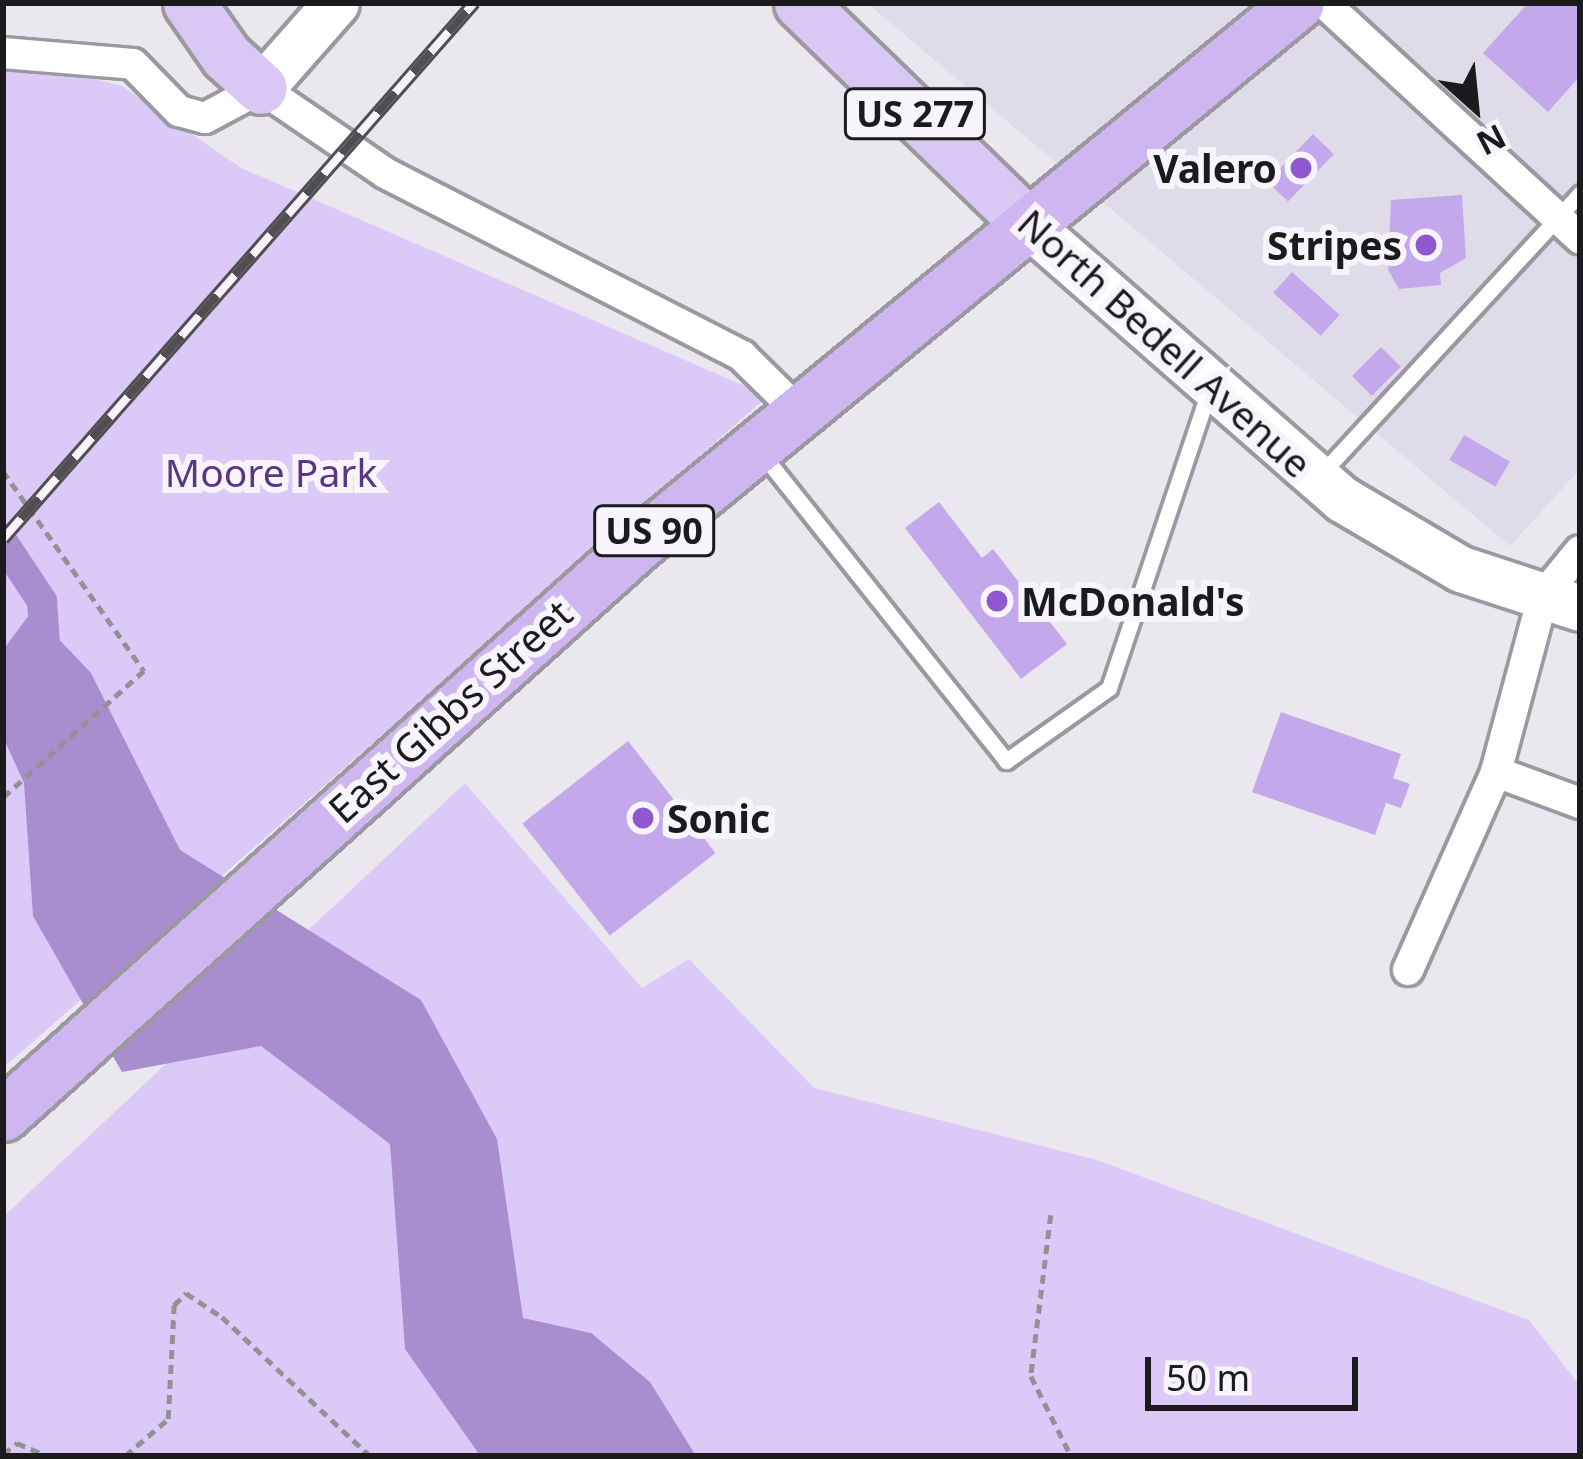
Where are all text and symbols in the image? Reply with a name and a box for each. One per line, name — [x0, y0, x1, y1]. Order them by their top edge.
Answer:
north arrow — [1415, 48, 1535, 168]
road number: US 277 — [843, 84, 987, 144]
text: N — [1469, 114, 1514, 167]
place label: Valero — [1153, 145, 1277, 191]
marker: Valero — [1288, 155, 1314, 181]
street label: North Bedell Avenue — [1009, 199, 1321, 487]
place label: Stripes — [1267, 222, 1402, 268]
marker: Stripes — [1413, 232, 1439, 258]
park label: Moore Park — [165, 449, 377, 495]
road number: US 90 — [591, 501, 717, 561]
place label: McDonald's — [1021, 578, 1245, 624]
marker: McDonald's — [984, 588, 1010, 614]
street label: East Gibbs Street — [319, 590, 581, 832]
place label: Sonic — [667, 795, 770, 841]
marker: Sonic — [630, 805, 656, 831]
scale bar — [1151, 1333, 1364, 1407]
text: 50 m — [1166, 1353, 1250, 1402]

